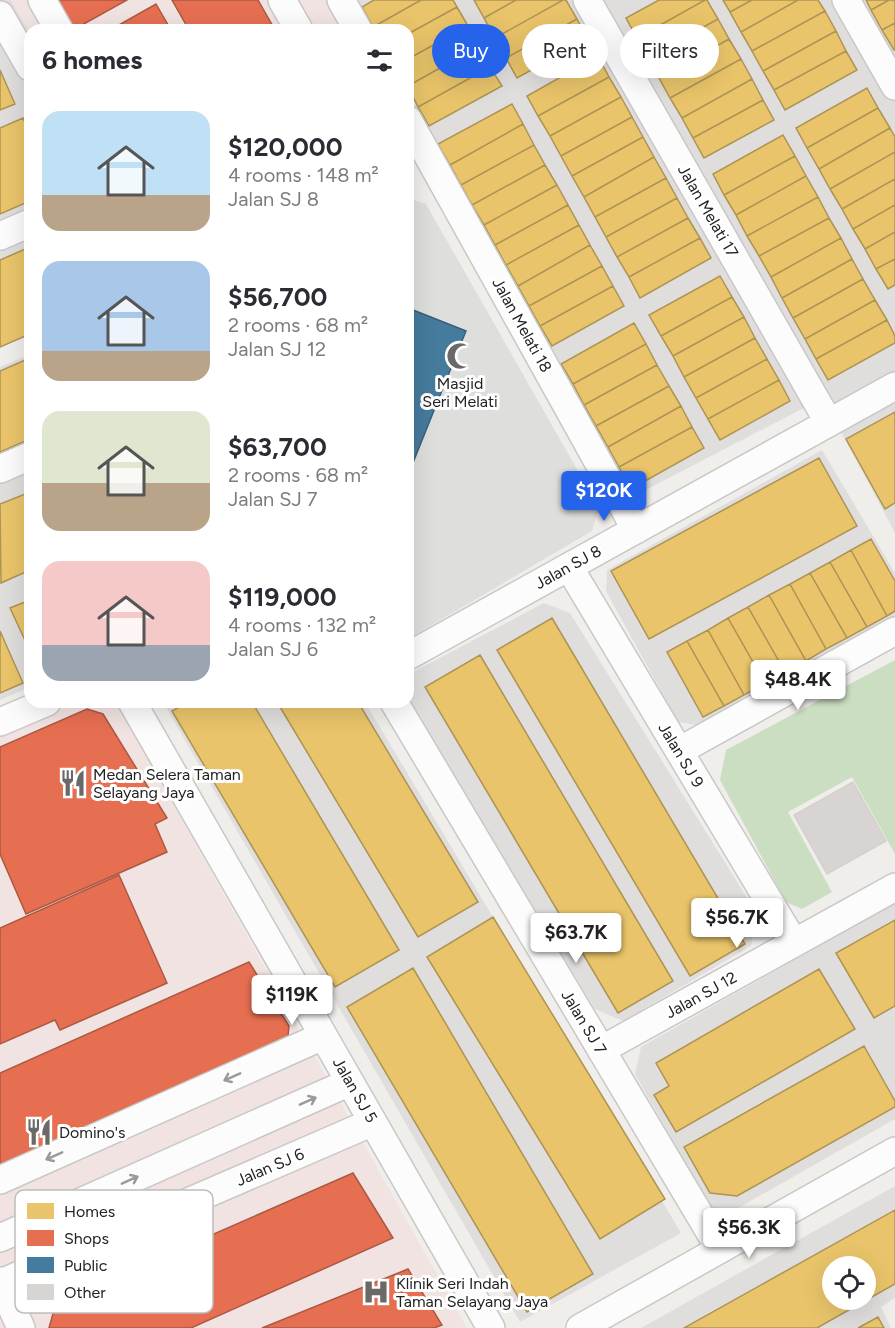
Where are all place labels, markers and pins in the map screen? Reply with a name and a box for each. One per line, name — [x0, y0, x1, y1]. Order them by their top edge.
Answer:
mosque icon: Masjid Seri Melati — [445, 341, 475, 371]
place label: Masjid Seri Melati — [422, 374, 498, 411]
pin: $120K — [562, 471, 646, 522]
pin: $48.4K — [749, 660, 847, 711]
place label: Medan Selera Taman Selayang Jaya — [93, 765, 241, 802]
restaurant icon: Medan Selera Taman Selayang Jaya — [58, 768, 88, 798]
pin: $56.7K — [688, 898, 786, 949]
pin: $63.7K — [527, 913, 625, 964]
pin: $119K — [250, 975, 334, 1026]
restaurant icon: Domino's — [24, 1117, 54, 1147]
place label: Domino's — [59, 1123, 125, 1142]
pin: $56.3K — [700, 1208, 798, 1259]
place label: Klinik Seri Indah Taman Selayang Jaya — [396, 1274, 548, 1311]
hospital icon: Klinik Seri Indah Taman Selayang Jaya — [361, 1277, 391, 1307]

